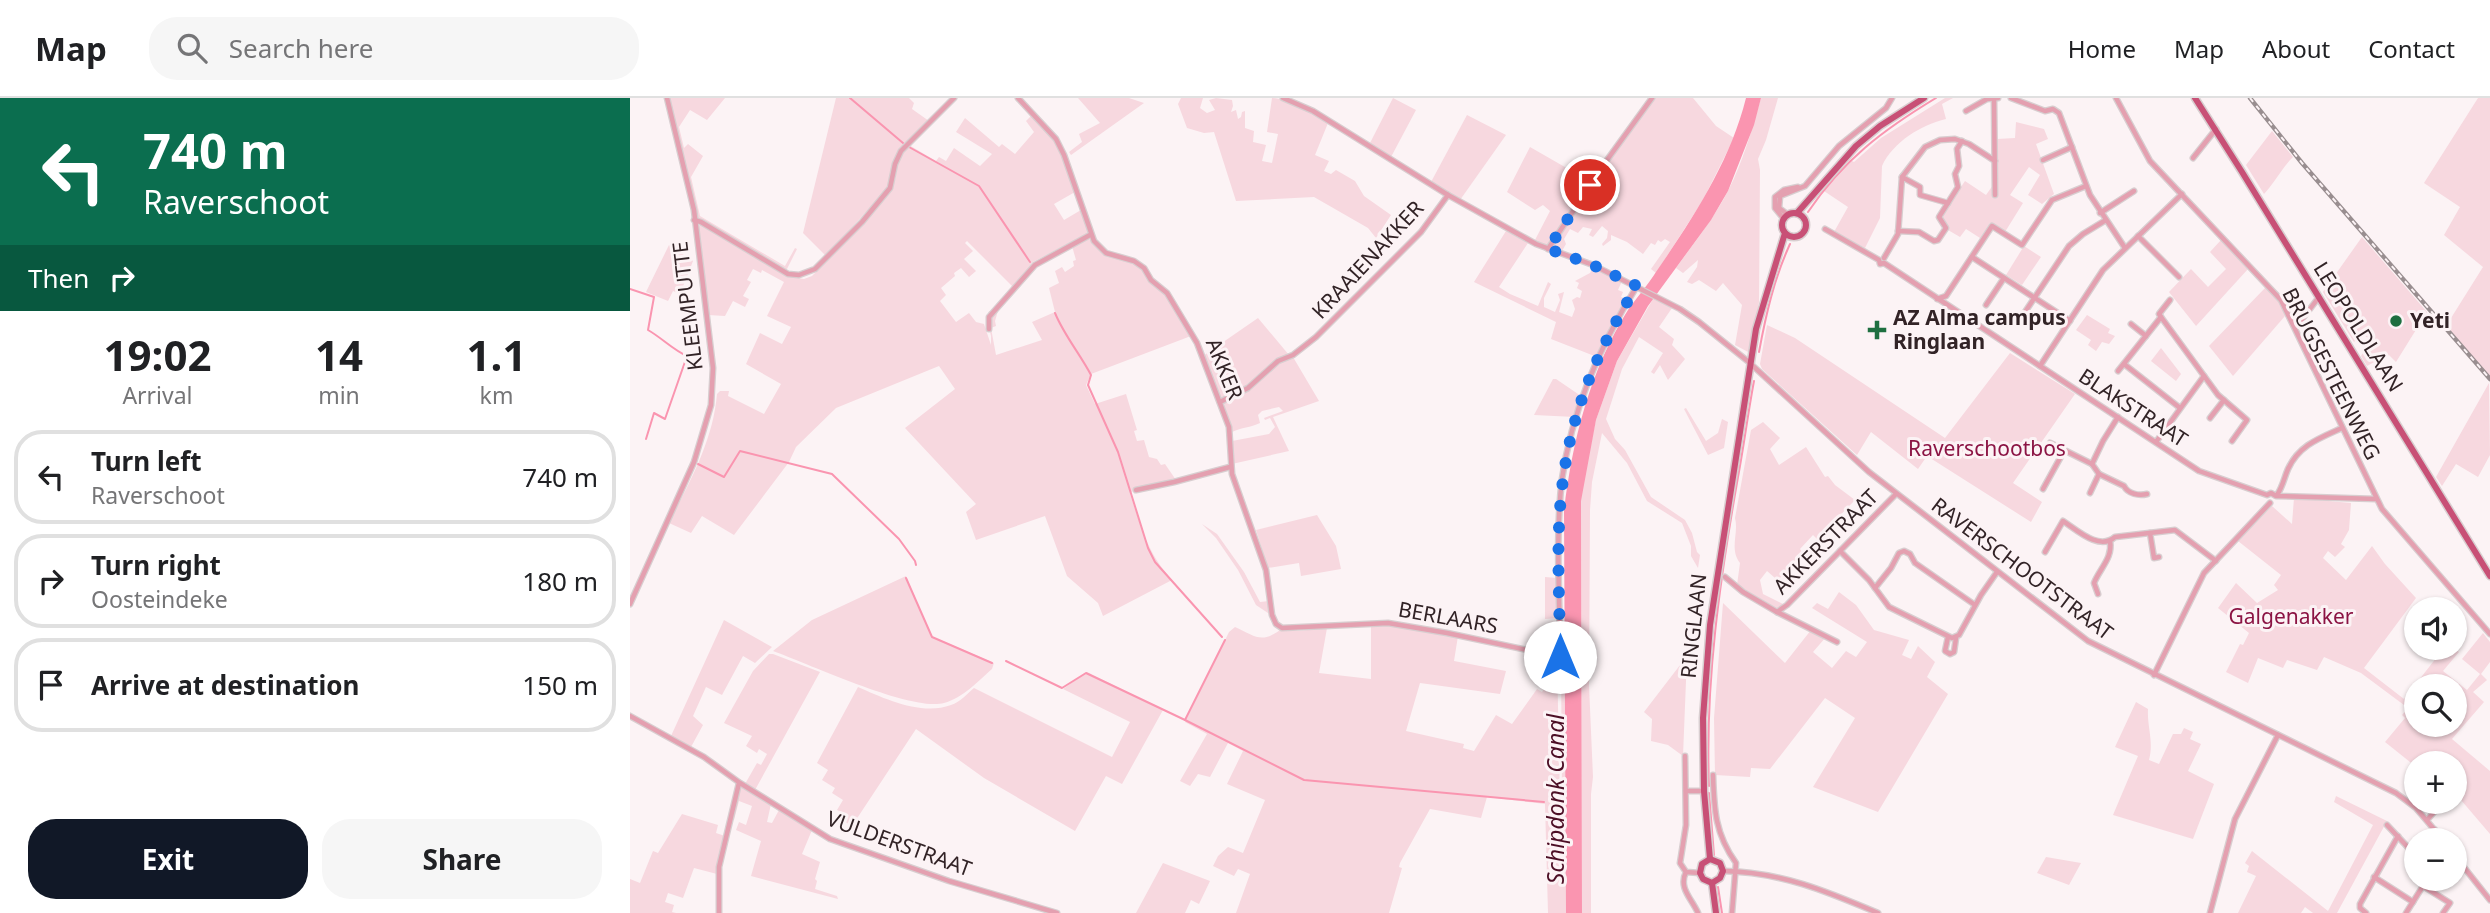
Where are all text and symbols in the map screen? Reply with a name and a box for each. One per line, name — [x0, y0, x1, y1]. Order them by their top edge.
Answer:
search box — [149, 17, 639, 80]
text: Map — [35, 26, 107, 71]
icon: search — [173, 29, 211, 67]
text: Search here — [229, 30, 373, 66]
text: Home — [2068, 32, 2136, 65]
text: Map — [2174, 32, 2224, 65]
text: About — [2262, 32, 2330, 65]
text: Contact — [2368, 32, 2455, 65]
text: 740 m — [143, 117, 288, 183]
icon: left — [28, 126, 119, 217]
pin — [1560, 155, 1620, 215]
icon: arrive — [1571, 166, 1609, 204]
text: Raverschoot — [143, 180, 329, 223]
street label: KRAAIENAKKER — [1305, 194, 1429, 324]
street label: KLEEMPUTTE — [665, 240, 709, 372]
street label: LEOPOLDLAAN — [2308, 256, 2410, 397]
icon: right — [103, 259, 141, 297]
text: Then — [28, 260, 89, 296]
street label: BRUGSESTEENWEG — [2276, 283, 2387, 464]
place label: AZ Alma campus Ringlaan — [1893, 303, 2066, 355]
place label: Yeti — [2410, 306, 2450, 334]
marker: Yeti — [2388, 313, 2404, 329]
marker: AZ Alma campus Ringlaan — [1867, 320, 1887, 340]
text: 19:02 — [104, 326, 211, 383]
text: 14 — [315, 326, 363, 383]
text: 1.1 — [467, 326, 526, 383]
street label: AKKER — [1200, 334, 1250, 404]
street label: BLAKSTRAAT — [2074, 362, 2194, 453]
text: Arrival — [122, 379, 193, 411]
text: min — [318, 379, 360, 411]
text: km — [480, 379, 513, 411]
park label: Raverschootbos — [1908, 434, 2066, 462]
text: Turn left — [91, 443, 202, 479]
icon: left — [32, 458, 70, 496]
text: 740 m — [522, 459, 598, 495]
text: Raverschoot — [91, 479, 225, 511]
street label: AKKERSTRAAT — [1767, 483, 1884, 600]
street label: RAVERSCHOOTSTRAAT — [1926, 491, 2119, 646]
text: Turn right — [91, 547, 221, 583]
icon: right — [32, 562, 70, 600]
text: 180 m — [522, 563, 598, 599]
street label: RINGLAAN — [1674, 572, 1712, 680]
text: Oosteindeke — [91, 583, 228, 615]
street label: BERLAARS — [1396, 594, 1500, 640]
map controls — [2404, 597, 2467, 891]
button: sound — [2404, 597, 2467, 660]
park label: Galgenakker — [2229, 602, 2354, 630]
position arrow — [1523, 620, 1597, 694]
icon: arrive — [32, 666, 70, 704]
text: Arrive at destination — [91, 667, 360, 703]
text: 150 m — [522, 667, 598, 703]
button: search — [2404, 674, 2467, 737]
water label: Schipdonk Canal — [1539, 713, 1571, 884]
button: + — [2404, 751, 2467, 814]
street label: VULDERSTRAAT — [823, 804, 976, 882]
button: Exit — [28, 819, 308, 899]
button: Share — [322, 819, 602, 899]
button: − — [2404, 828, 2467, 891]

